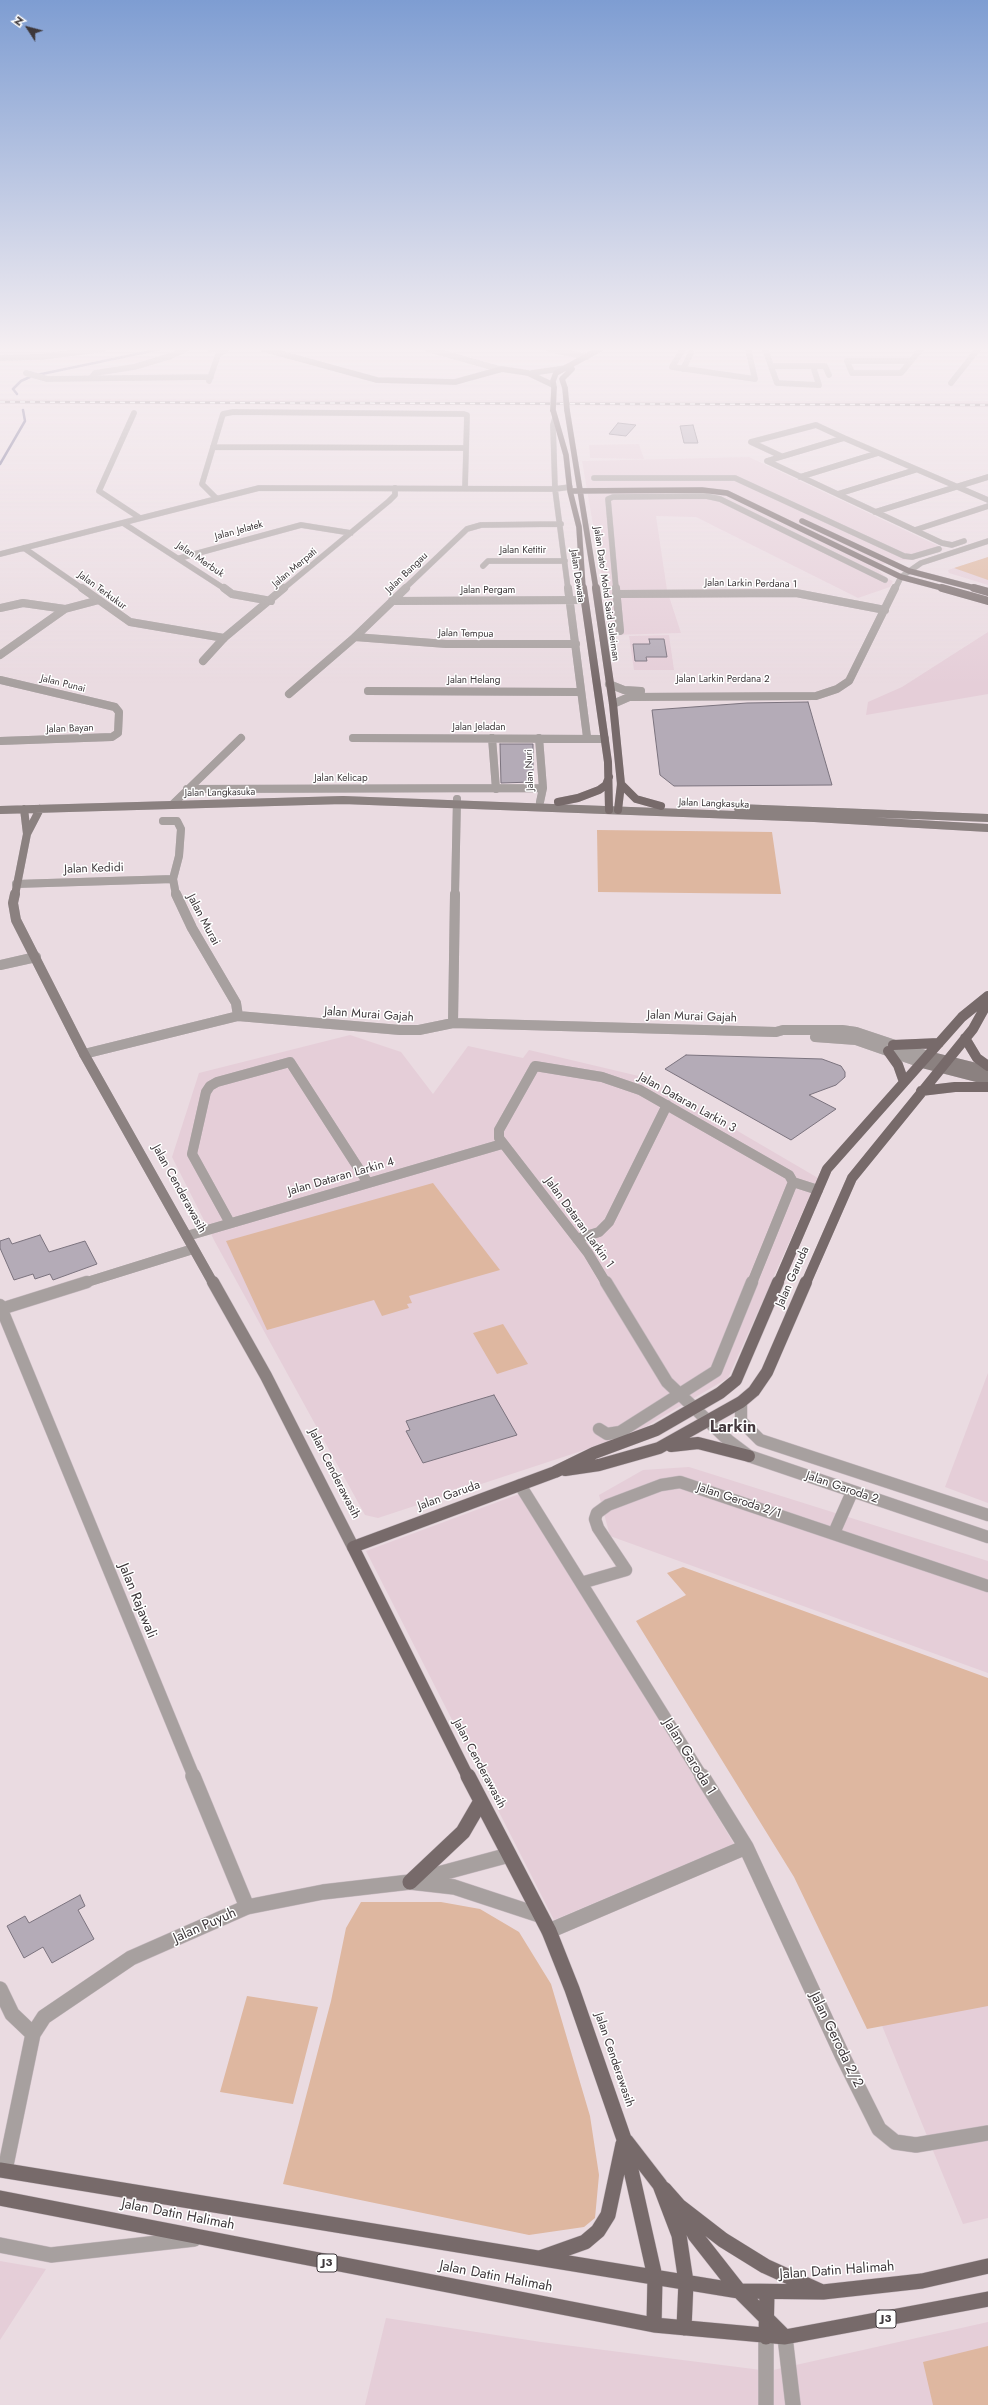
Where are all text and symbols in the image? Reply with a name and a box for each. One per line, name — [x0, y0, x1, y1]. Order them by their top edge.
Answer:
north arrow — [8, 8, 48, 48]
text: N — [9, 13, 27, 29]
street label: Jalan Jelatek — [214, 519, 264, 543]
street label: Jalan Dato' Mohd Said Suleiman — [591, 526, 621, 662]
street label: Jalan Merbuk — [174, 540, 226, 580]
street label: Jalan Ketitir — [500, 545, 546, 557]
street label: Jalan Merpati — [270, 546, 320, 590]
street label: Jalan Dewata — [567, 549, 587, 603]
street label: Jalan Bangau — [383, 550, 431, 596]
street label: Jalan Terkukur — [75, 569, 129, 613]
street label: Jalan Larkin Perdana 1 — [705, 577, 797, 591]
street label: Jalan Pergam — [461, 585, 515, 597]
street label: Jalan Tempua — [438, 628, 494, 640]
street label: Jalan Punai — [39, 673, 87, 695]
street label: Jalan Larkin Perdana 2 — [676, 674, 770, 686]
street label: Jalan Helang — [448, 675, 500, 687]
street label: Jalan Bayan — [46, 722, 94, 736]
street label: Jalan Jeladan — [453, 722, 505, 734]
street label: Jalan Nuri — [523, 749, 537, 791]
street label: Jalan Kelicap — [314, 773, 368, 785]
street label: Jalan Langkasuka — [185, 786, 255, 800]
street label: Jalan Langkasuka — [679, 797, 749, 811]
street label: Jalan Kedidi — [64, 861, 124, 877]
street label: Jalan Murai — [183, 892, 223, 948]
street label: Jalan Murai Gajah — [324, 1005, 414, 1025]
street label: Jalan Murai Gajah — [647, 1008, 737, 1026]
street label: Jalan Dataran Larkin 3 — [636, 1070, 738, 1136]
street label: Jalan Cenderawasih — [149, 1142, 209, 1236]
street label: Jalan Dataran Larkin 4 — [286, 1155, 396, 1199]
street label: Jalan Dataran Larkin 1 — [541, 1175, 617, 1271]
street label: Jalan Garuda — [773, 1244, 813, 1310]
district label: Larkin — [710, 1418, 756, 1438]
street label: Jalan Cenderawasih — [305, 1427, 363, 1521]
street label: Jalan Garoda 2 — [804, 1469, 880, 1507]
street label: Jalan Garuda — [416, 1478, 482, 1514]
street label: Jalan Geroda 2/1 — [695, 1481, 783, 1521]
street label: Jalan Rajawali — [114, 1561, 160, 1641]
street label: Jalan Garoda 1 — [659, 1716, 719, 1798]
street label: Jalan Cenderawasih — [449, 1717, 509, 1811]
street label: Jalan Puyuh — [171, 1905, 239, 1947]
street label: Jalan Geroda 2/2 — [806, 1990, 866, 2090]
street label: Jalan Cenderawasih — [591, 2011, 637, 2109]
street label: Jalan Datin Halimah — [120, 2196, 236, 2234]
road number: J3 — [317, 2254, 337, 2272]
street label: Jalan Datin Halimah — [438, 2258, 554, 2296]
street label: Jalan Datin Halimah — [779, 2259, 895, 2283]
road number: J3 — [876, 2310, 896, 2328]

